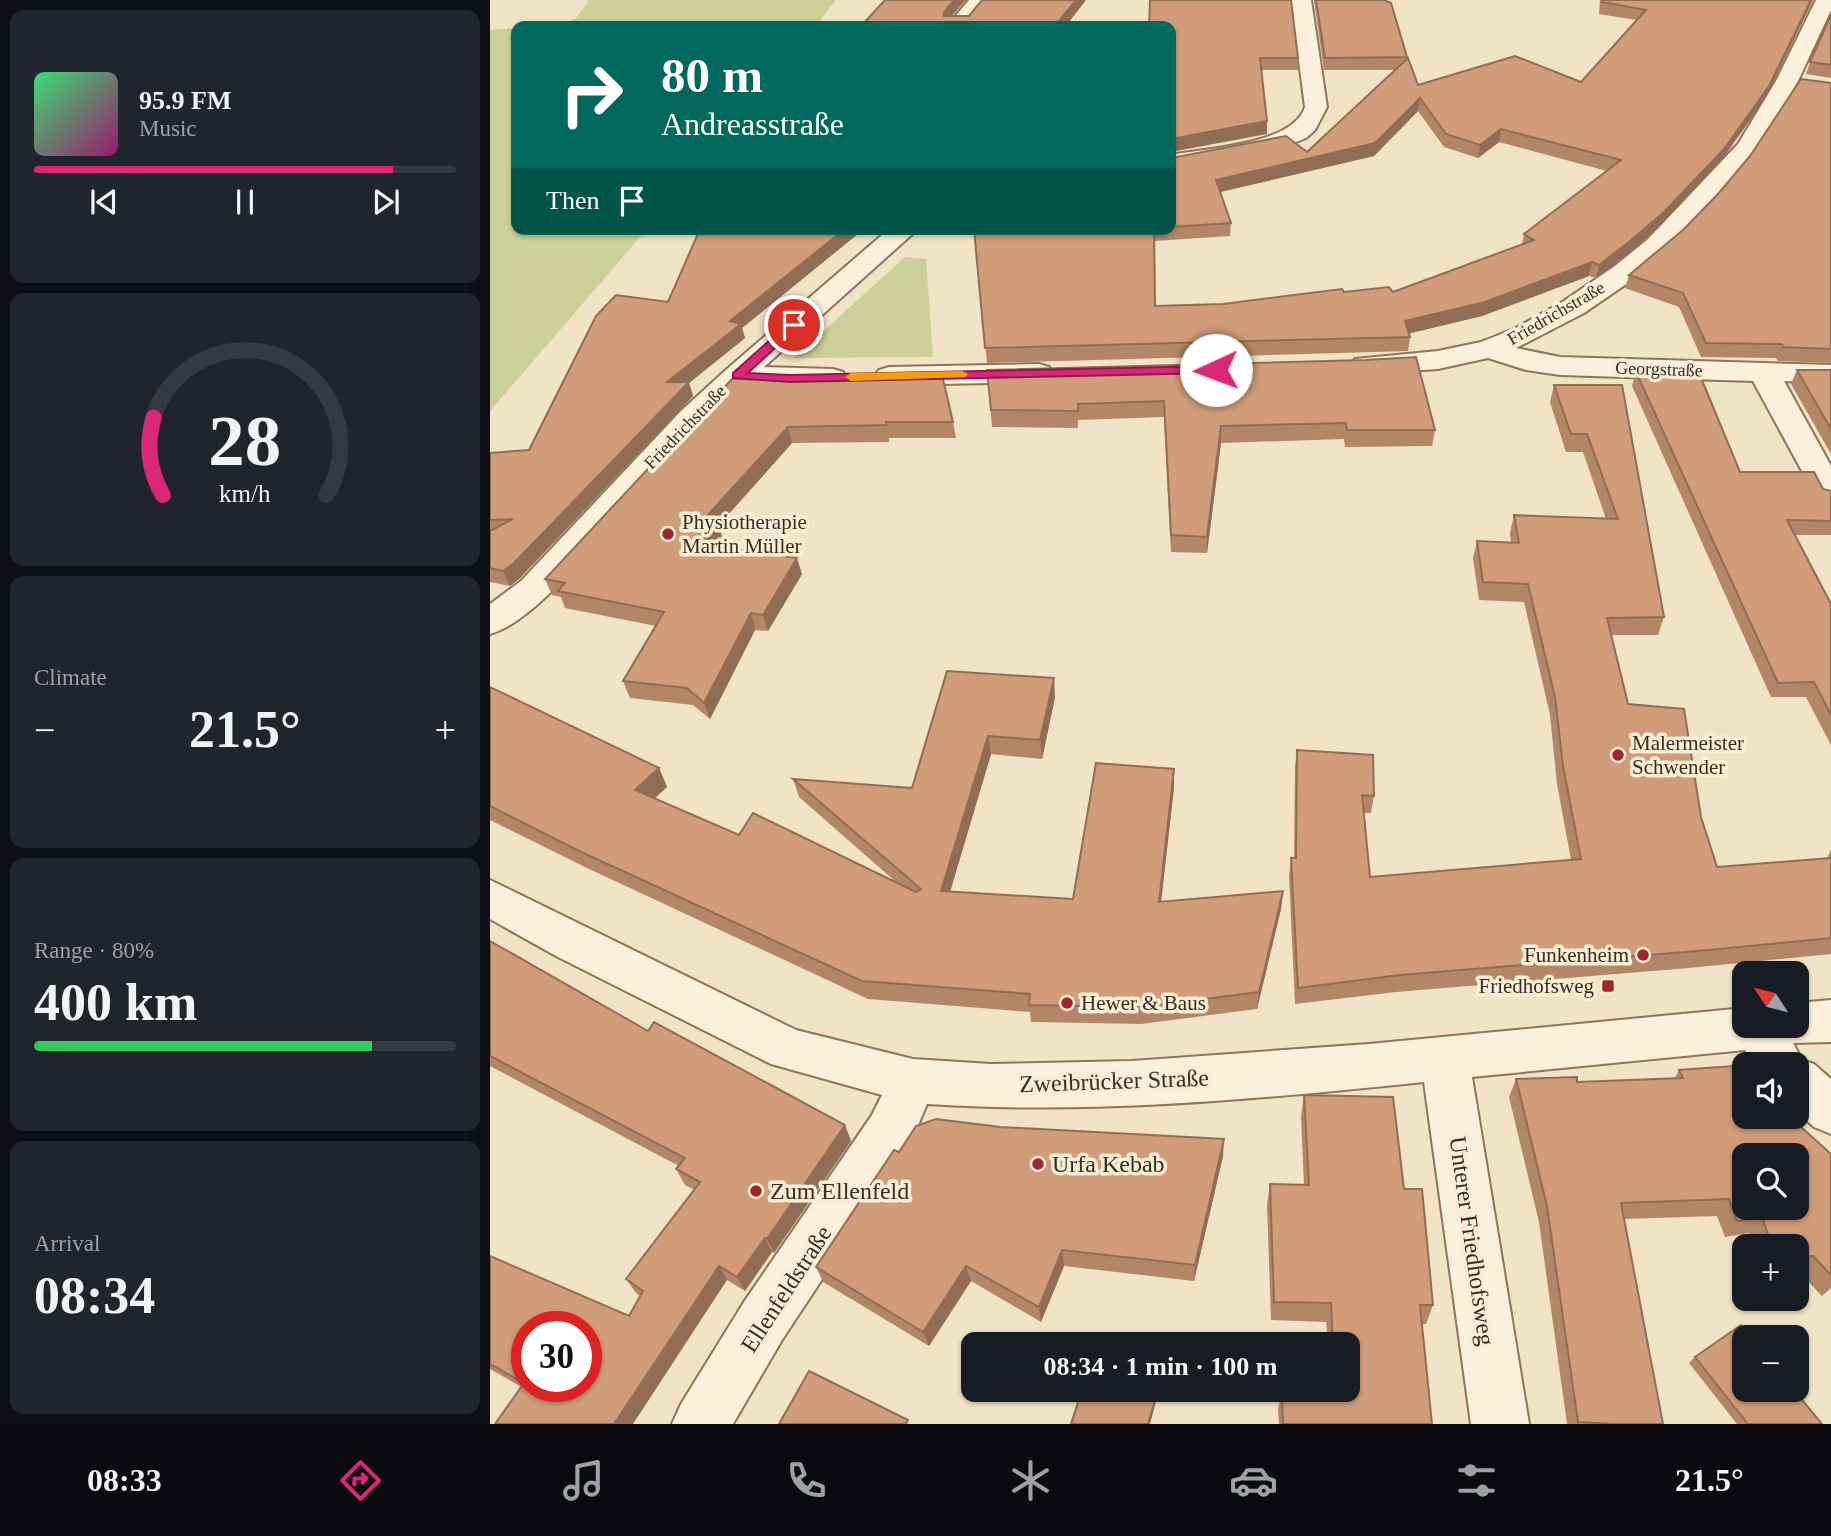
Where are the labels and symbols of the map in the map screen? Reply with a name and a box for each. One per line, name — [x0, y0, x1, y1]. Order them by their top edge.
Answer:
street label: Friedrichstraße — [1504, 277, 1608, 349]
pin — [764, 295, 824, 355]
position arrow — [1179, 333, 1253, 407]
street label: Georgstraße — [1615, 357, 1703, 381]
street label: Friedrichstraße — [640, 381, 730, 473]
place label: Physiotherapie Martin Müller — [682, 510, 807, 558]
marker: Physiotherapie Martin Müller — [660, 526, 676, 542]
place label: Malermeister Schwender — [1632, 731, 1744, 779]
marker: Malermeister Schwender — [1610, 747, 1626, 763]
place label: Funkenheim — [1524, 943, 1629, 967]
marker: Funkenheim — [1635, 947, 1651, 963]
north arrow — [1732, 961, 1810, 1038]
place label: Friedhofsweg — [1479, 974, 1594, 998]
marker: Friedhofsweg — [1600, 978, 1616, 994]
place label: Hewer & Baus — [1081, 991, 1206, 1015]
marker: Hewer & Baus — [1059, 995, 1075, 1011]
street label: Zweibrücker Straße — [1019, 1065, 1209, 1097]
street label: Unterer Friedhofsweg — [1444, 1135, 1500, 1347]
place label: Urfa Kebab — [1052, 1151, 1165, 1177]
marker: Urfa Kebab — [1030, 1156, 1046, 1172]
place label: Zum Ellenfeld — [770, 1178, 909, 1204]
marker: Zum Ellenfeld — [748, 1183, 764, 1199]
street label: Ellenfeldstraße — [736, 1221, 836, 1357]
speed limit sign: 30 — [511, 1311, 602, 1402]

